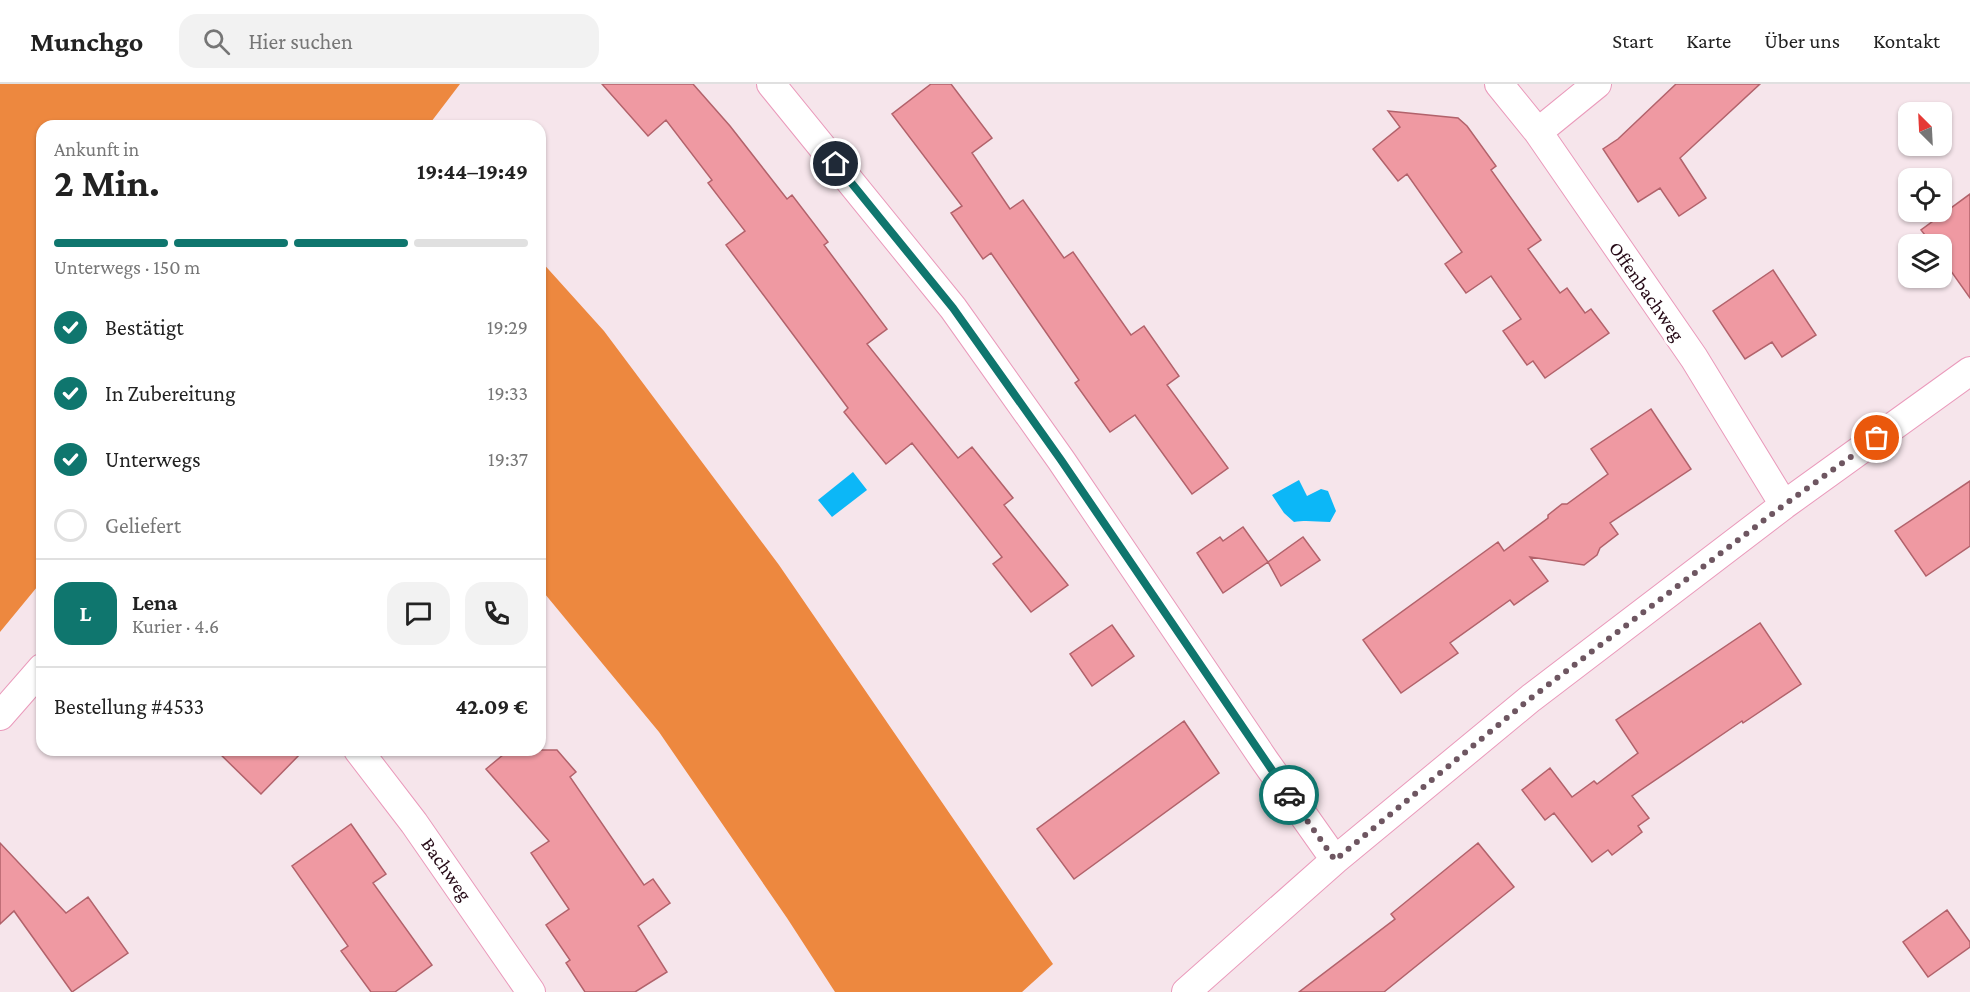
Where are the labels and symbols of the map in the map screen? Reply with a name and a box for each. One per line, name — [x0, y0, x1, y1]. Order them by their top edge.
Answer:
north arrow — [1898, 102, 1952, 156]
pin — [810, 138, 861, 189]
street label: Offenbachweg — [1604, 237, 1689, 346]
pin — [1851, 412, 1902, 463]
courier — [1259, 765, 1319, 825]
street label: Bachweg — [416, 833, 477, 906]

